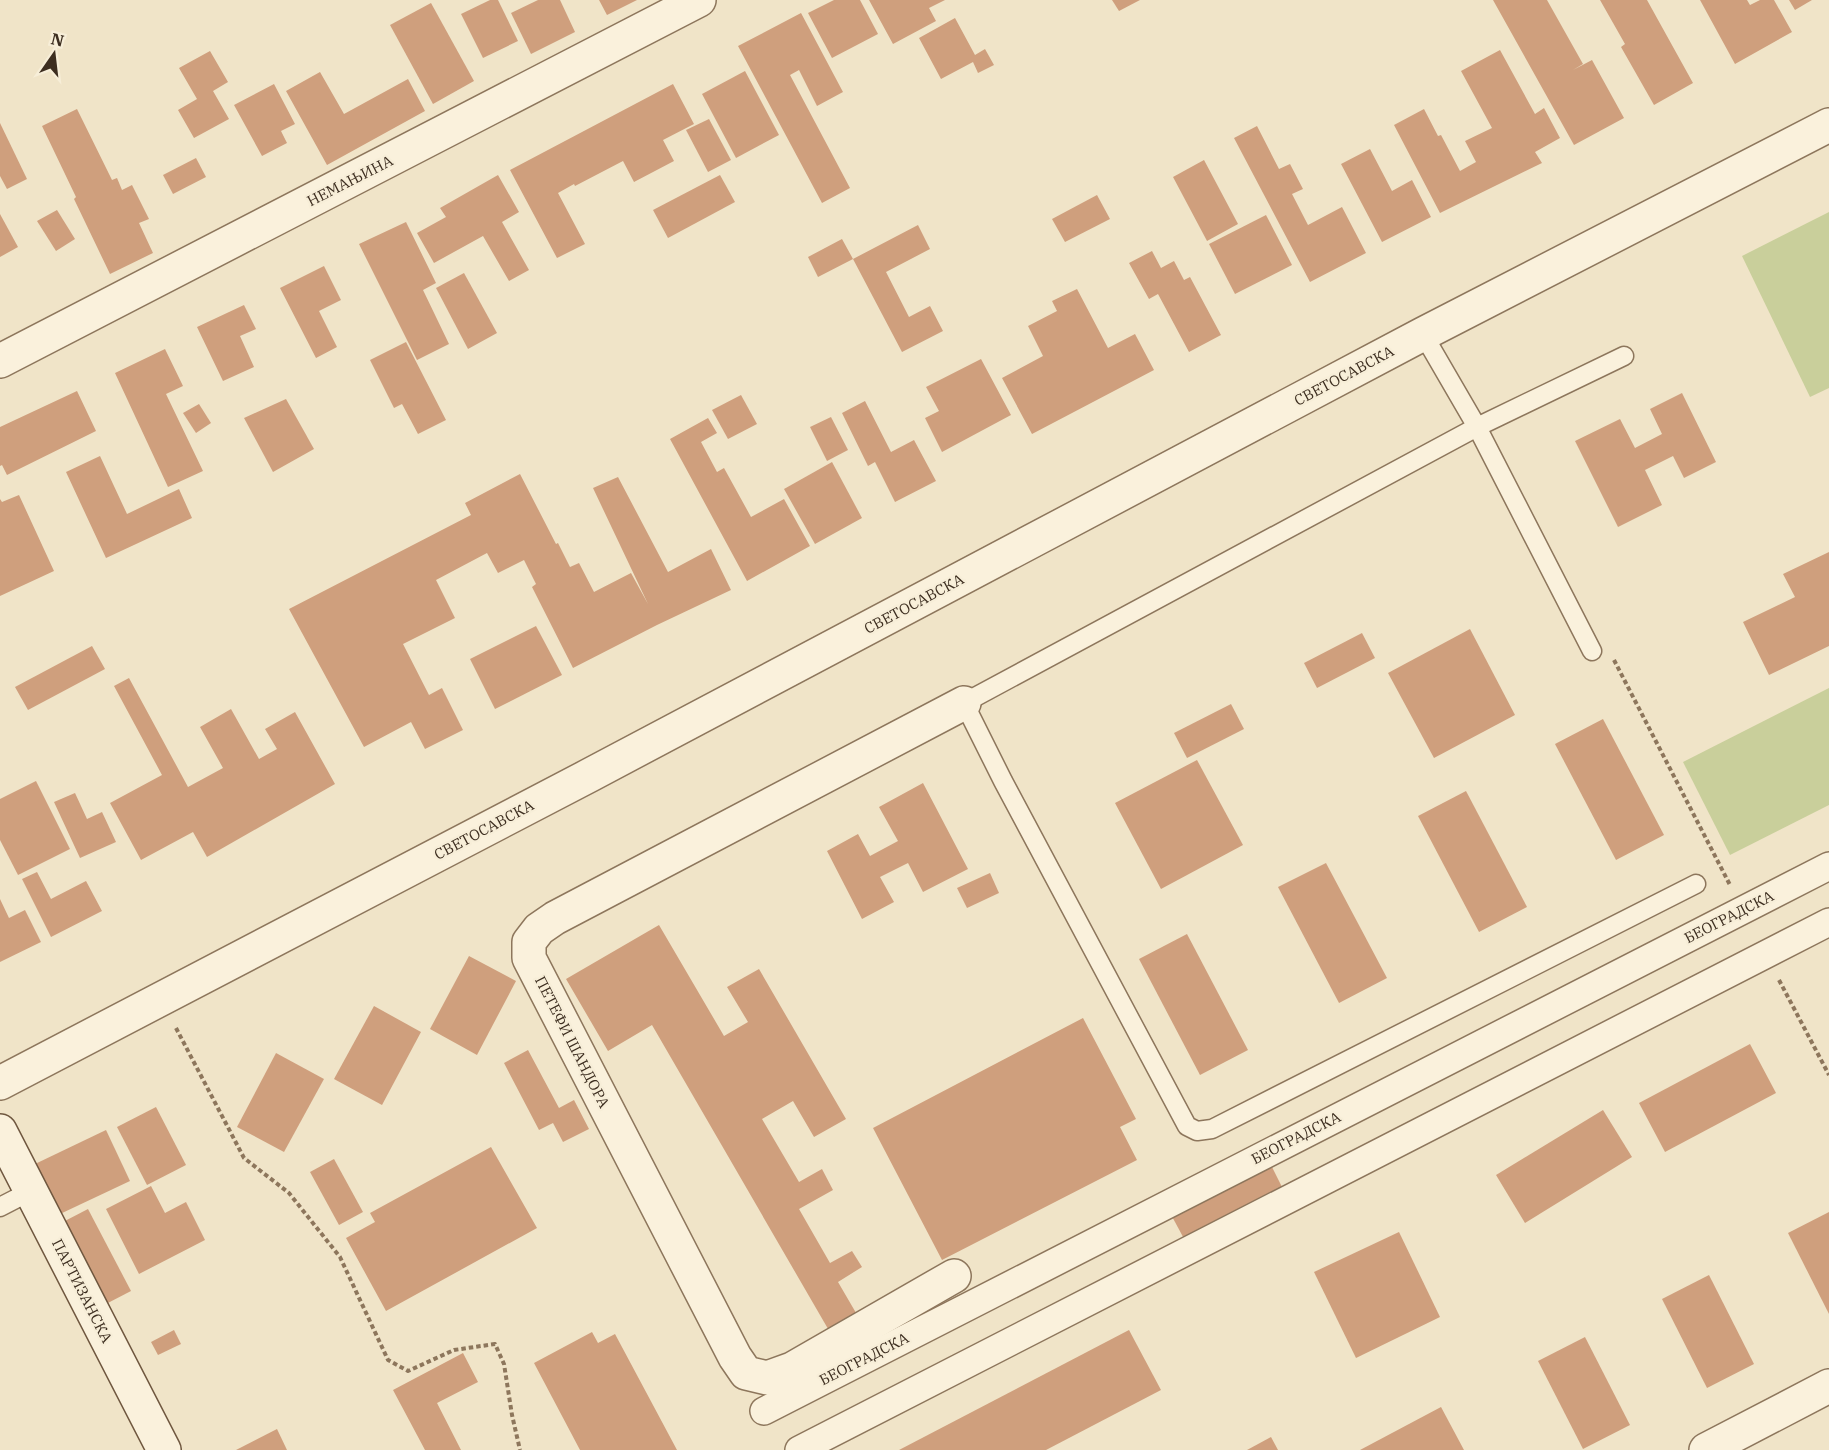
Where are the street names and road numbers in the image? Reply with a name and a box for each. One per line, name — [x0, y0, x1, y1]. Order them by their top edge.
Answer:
street label: НЕМАЊИНА — [304, 150, 397, 210]
street label: СВЕТОСАВСКА — [1291, 341, 1398, 410]
street label: СВЕТОСАВСКА — [861, 569, 968, 638]
street label: СВЕТОСАВСКА — [431, 795, 538, 864]
street label: БЕОГРАДСКА — [1681, 886, 1777, 947]
street label: ПЕТЕФИ ШАНДОРА — [531, 973, 614, 1112]
street label: БЕОГРАДСКА — [1248, 1107, 1344, 1168]
street label: ПАРТИЗАНСКА — [48, 1235, 117, 1347]
street label: БЕОГРАДСКА — [816, 1328, 912, 1389]

